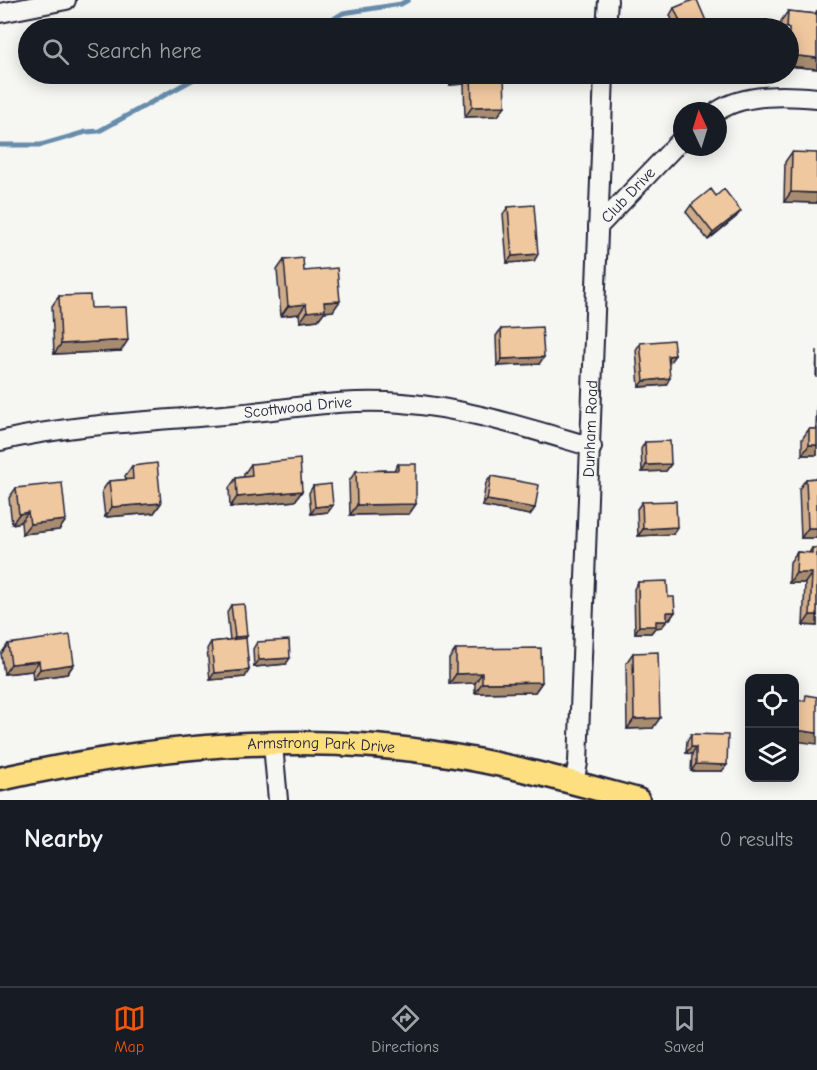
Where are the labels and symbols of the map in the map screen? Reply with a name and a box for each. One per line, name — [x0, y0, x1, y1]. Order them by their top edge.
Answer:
north arrow — [673, 102, 727, 156]
street label: Club Drive — [598, 164, 659, 227]
street label: Dunham Road — [580, 380, 601, 478]
street label: Scottwood Drive — [243, 393, 352, 422]
street label: Armstrong Park Drive — [247, 734, 396, 757]

